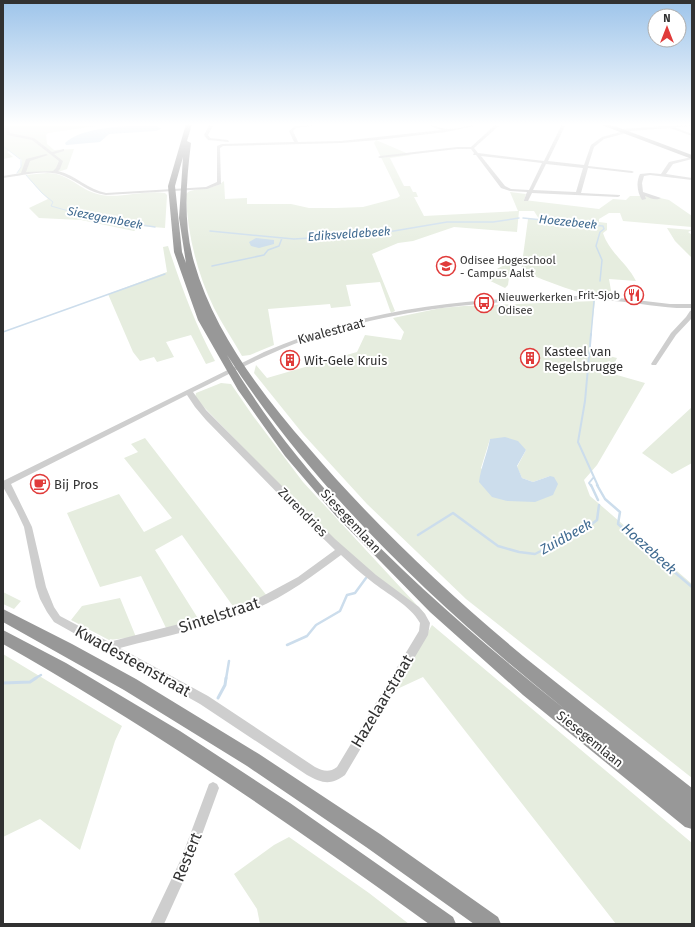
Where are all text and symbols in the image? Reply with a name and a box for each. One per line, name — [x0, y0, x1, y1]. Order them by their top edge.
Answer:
north arrow — [647, 8, 687, 48]
text: N — [663, 12, 671, 25]
water label: Siezegembeek — [65, 204, 144, 232]
water label: Hoezebeek — [538, 212, 598, 232]
water label: Ediksveldebeek — [307, 224, 391, 244]
place label: Odisee Hogeschool - Campus Aalst — [460, 254, 556, 280]
school or university icon: Odisee Hogeschool - Campus Aalst — [435, 255, 457, 277]
restaurant icon: Frit-Sjob — [623, 284, 645, 306]
place label: Frit-Sjob — [578, 289, 620, 302]
place label: Nieuwerkerken Odisee — [498, 291, 573, 317]
bus stop icon: Nieuwerkerken Odisee — [473, 292, 495, 314]
street label: Kwalestraat — [296, 315, 366, 347]
place label: Kasteel van Regelsbrugge — [544, 344, 623, 374]
building icon: Kasteel van Regelsbrugge — [519, 347, 541, 369]
building icon: Wit-Gele Kruis — [279, 349, 301, 371]
place label: Wit-Gele Kruis — [304, 353, 387, 368]
cafe icon: Bij Pros — [29, 473, 51, 495]
place label: Bij Pros — [54, 477, 98, 492]
street label: Zurendries — [275, 484, 331, 540]
street label: Siesegemlaan — [318, 486, 384, 556]
water label: Zuidbeek — [536, 516, 595, 559]
water label: Hoezebeek — [618, 520, 680, 578]
street label: Sintelstraat — [176, 593, 262, 637]
street label: Kwadesteenstraat — [72, 621, 194, 701]
street label: Hazelaarstraat — [347, 651, 417, 751]
street label: Siesegemlaan — [554, 708, 626, 770]
street label: Restert — [168, 829, 206, 885]

